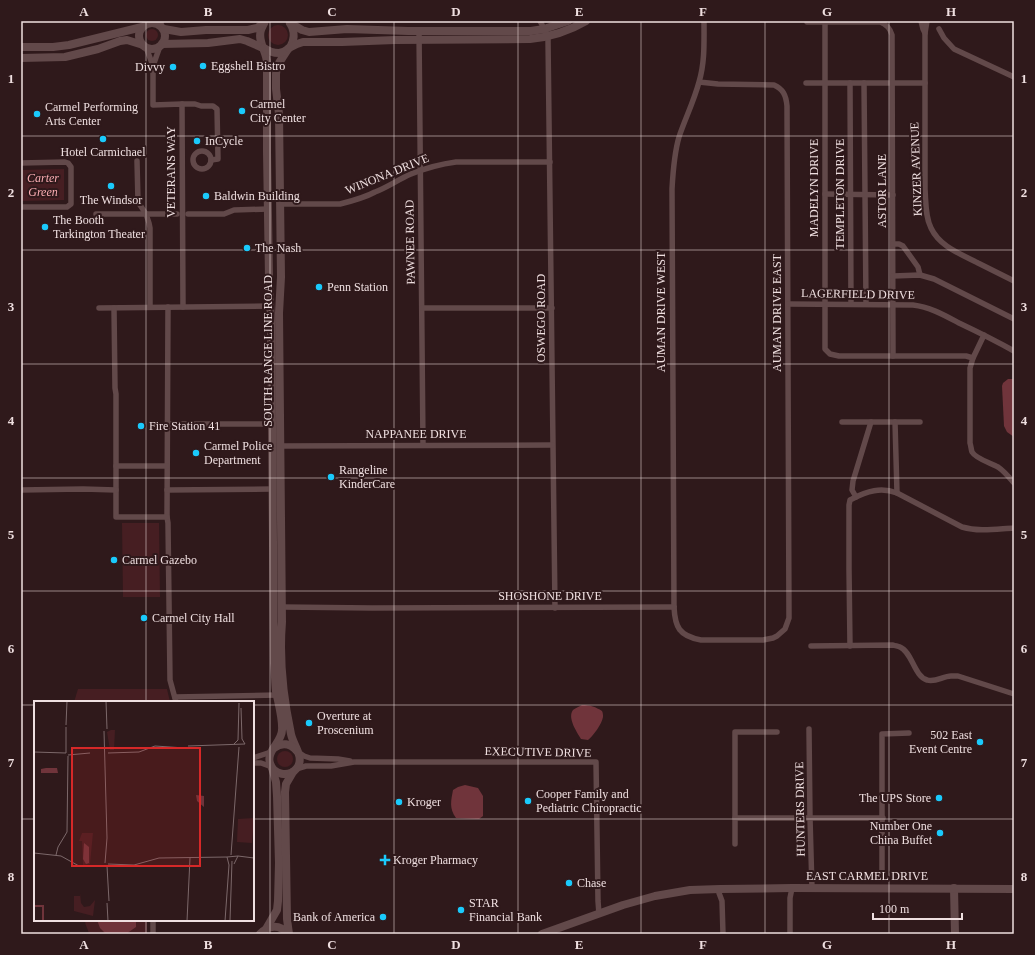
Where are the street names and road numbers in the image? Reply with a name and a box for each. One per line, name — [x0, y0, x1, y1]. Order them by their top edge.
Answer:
street label: KINZER AVENUE — [907, 122, 925, 216]
street label: VETERANS WAY — [164, 126, 178, 218]
street label: MADELYN DRIVE — [807, 139, 821, 237]
street label: TEMPLETON DRIVE — [833, 139, 847, 249]
street label: WINONA DRIVE — [343, 151, 431, 197]
street label: ASTOR LANE — [875, 154, 889, 228]
street label: PAWNEE ROAD — [402, 199, 418, 285]
street label: AUMAN DRIVE WEST — [654, 251, 668, 372]
street label: AUMAN DRIVE EAST — [770, 253, 784, 372]
street label: OSWEGO ROAD — [534, 274, 548, 362]
street label: SOUTH RANGE LINE ROAD — [261, 275, 275, 427]
street label: LAGERFIELD DRIVE — [801, 286, 915, 302]
street label: NAPPANEE DRIVE — [365, 427, 467, 441]
street label: SHOSHONE DRIVE — [498, 589, 602, 603]
street label: EXECUTIVE DRIVE — [484, 744, 592, 760]
street label: HUNTERS DRIVE — [792, 761, 808, 857]
street label: EAST CARMEL DRIVE — [806, 869, 928, 883]

